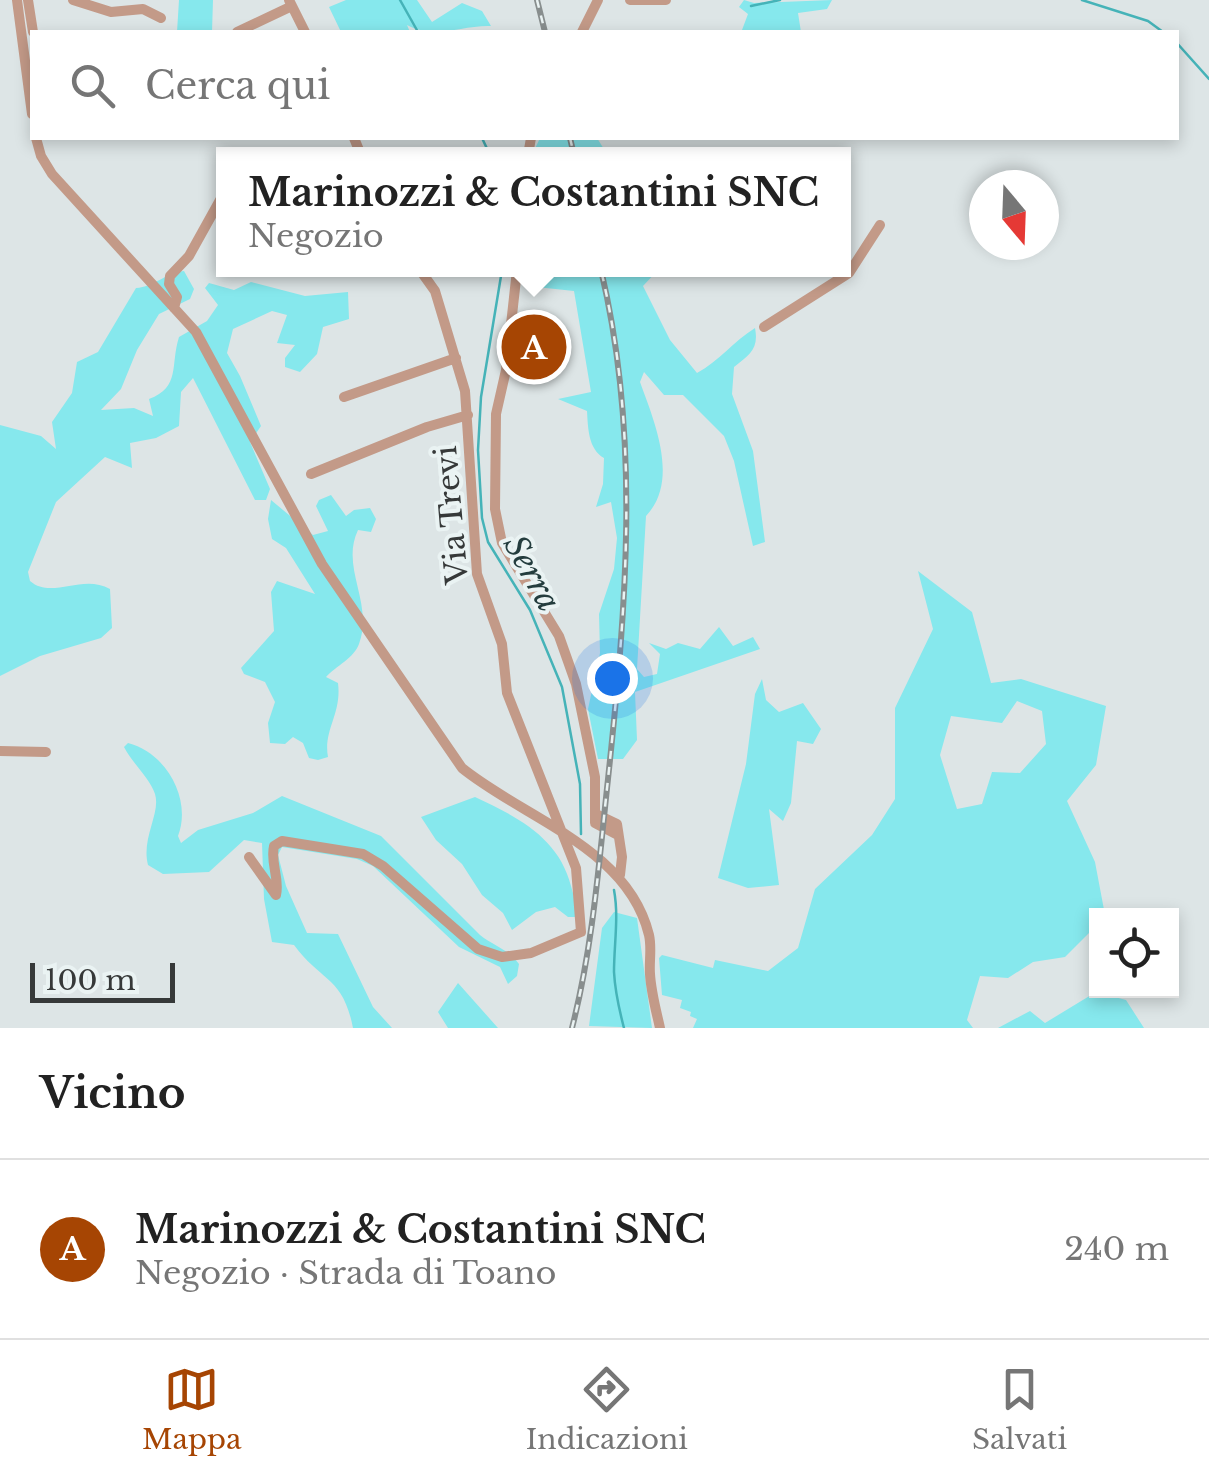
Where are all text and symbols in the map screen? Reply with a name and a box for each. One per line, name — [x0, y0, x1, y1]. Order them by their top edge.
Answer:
search box — [30, 30, 1179, 140]
icon: search — [65, 58, 120, 113]
text: Cerca qui — [145, 62, 330, 109]
popup — [216, 147, 851, 277]
text: Marinozzi & Costantini SNC — [248, 169, 819, 216]
north arrow — [969, 170, 1059, 260]
text: Negozio — [248, 216, 384, 256]
pin: A — [502, 310, 566, 384]
street label: Via Trevi — [427, 444, 476, 587]
water label: Serra — [495, 528, 569, 618]
your location — [587, 653, 638, 704]
map controls — [1089, 908, 1179, 998]
button: locate — [1089, 908, 1179, 998]
scale bar — [30, 958, 175, 1003]
text: 100 m — [45, 963, 136, 998]
text: Vicino — [40, 1067, 185, 1119]
text: Marinozzi & Costantini SNC — [135, 1206, 706, 1253]
text: A — [60, 1229, 85, 1269]
text: 240 m — [1064, 1229, 1169, 1269]
text: Negozio · Strada di Toano — [135, 1253, 556, 1293]
tab: Mappa — [142, 1362, 242, 1457]
tab: Indicazioni — [526, 1362, 688, 1457]
tab: Salvati — [972, 1362, 1067, 1457]

